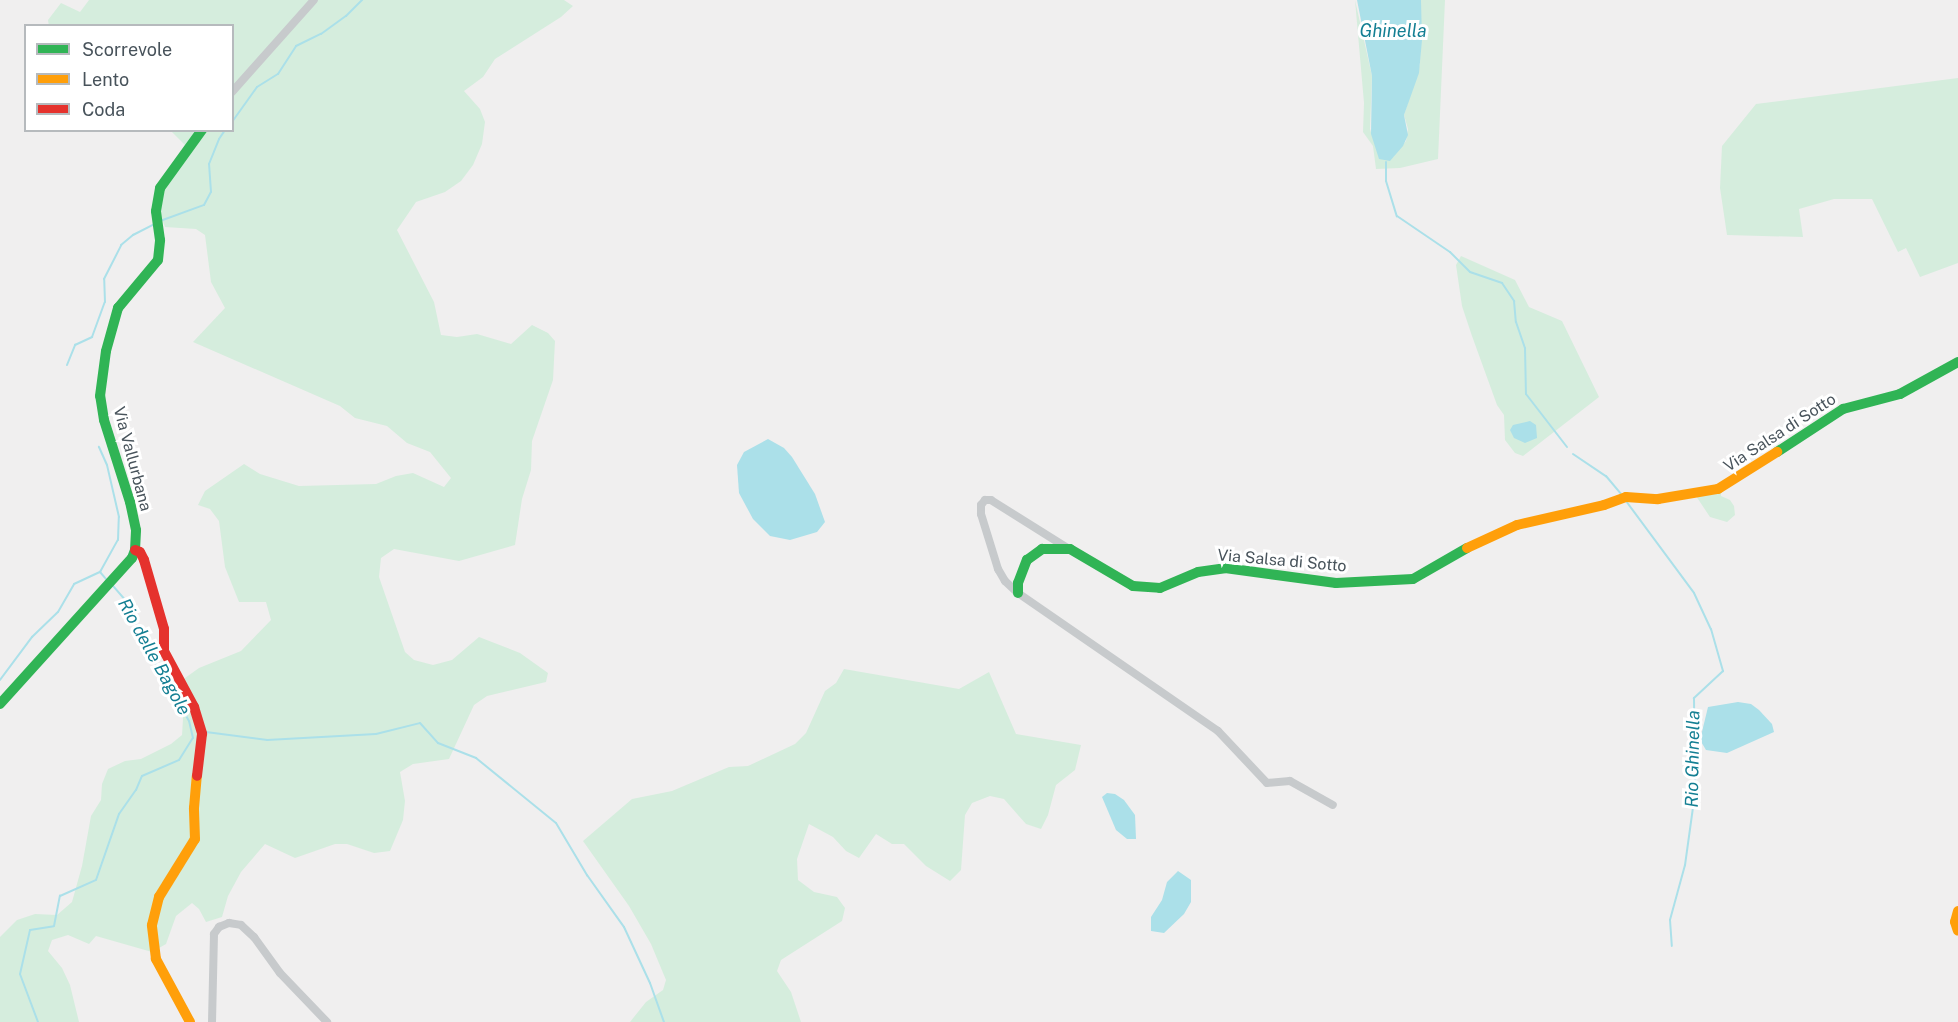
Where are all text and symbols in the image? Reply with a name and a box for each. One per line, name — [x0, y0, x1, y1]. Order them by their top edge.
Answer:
water label: Ghinella — [1359, 20, 1427, 42]
legend — [24, 24, 234, 132]
text: Scorrevole — [82, 39, 172, 60]
text: Lento — [82, 69, 129, 90]
text: Coda — [82, 99, 125, 120]
street label: Via Salsa di Sotto — [1720, 390, 1840, 476]
street label: Via Vallurbana — [109, 405, 155, 513]
street label: Via Salsa di Sotto — [1217, 546, 1347, 576]
water label: Rio delle Bagole — [113, 595, 195, 719]
water label: Rio Ghinella — [1681, 710, 1705, 808]

